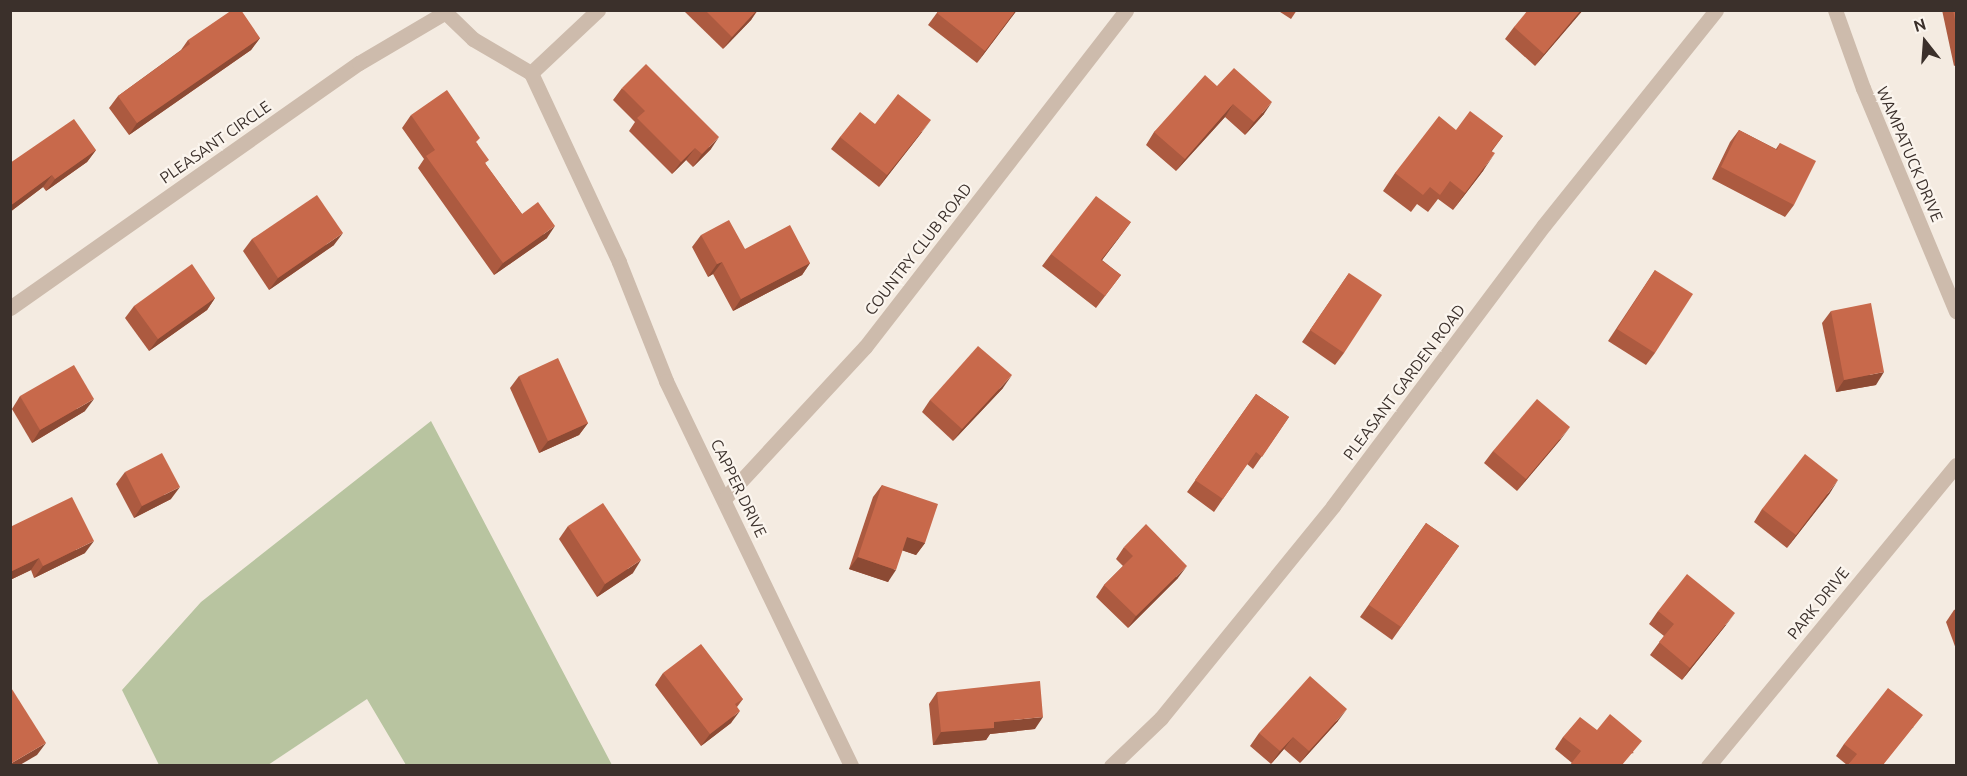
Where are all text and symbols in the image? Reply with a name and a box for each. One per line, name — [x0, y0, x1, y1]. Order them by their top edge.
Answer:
north arrow — [1895, 12, 1955, 72]
text: N — [1911, 14, 1928, 35]
street label: WAMPATUCK DRIVE — [1873, 84, 1947, 224]
street label: PLEASANT CIRCLE — [156, 97, 274, 187]
street label: COUNTRY CLUB ROAD — [860, 179, 976, 319]
street label: PLEASANT GARDEN ROAD — [1339, 300, 1469, 464]
street label: CAPPER DRIVE — [707, 436, 771, 540]
street label: PARK DRIVE — [1783, 563, 1853, 643]

